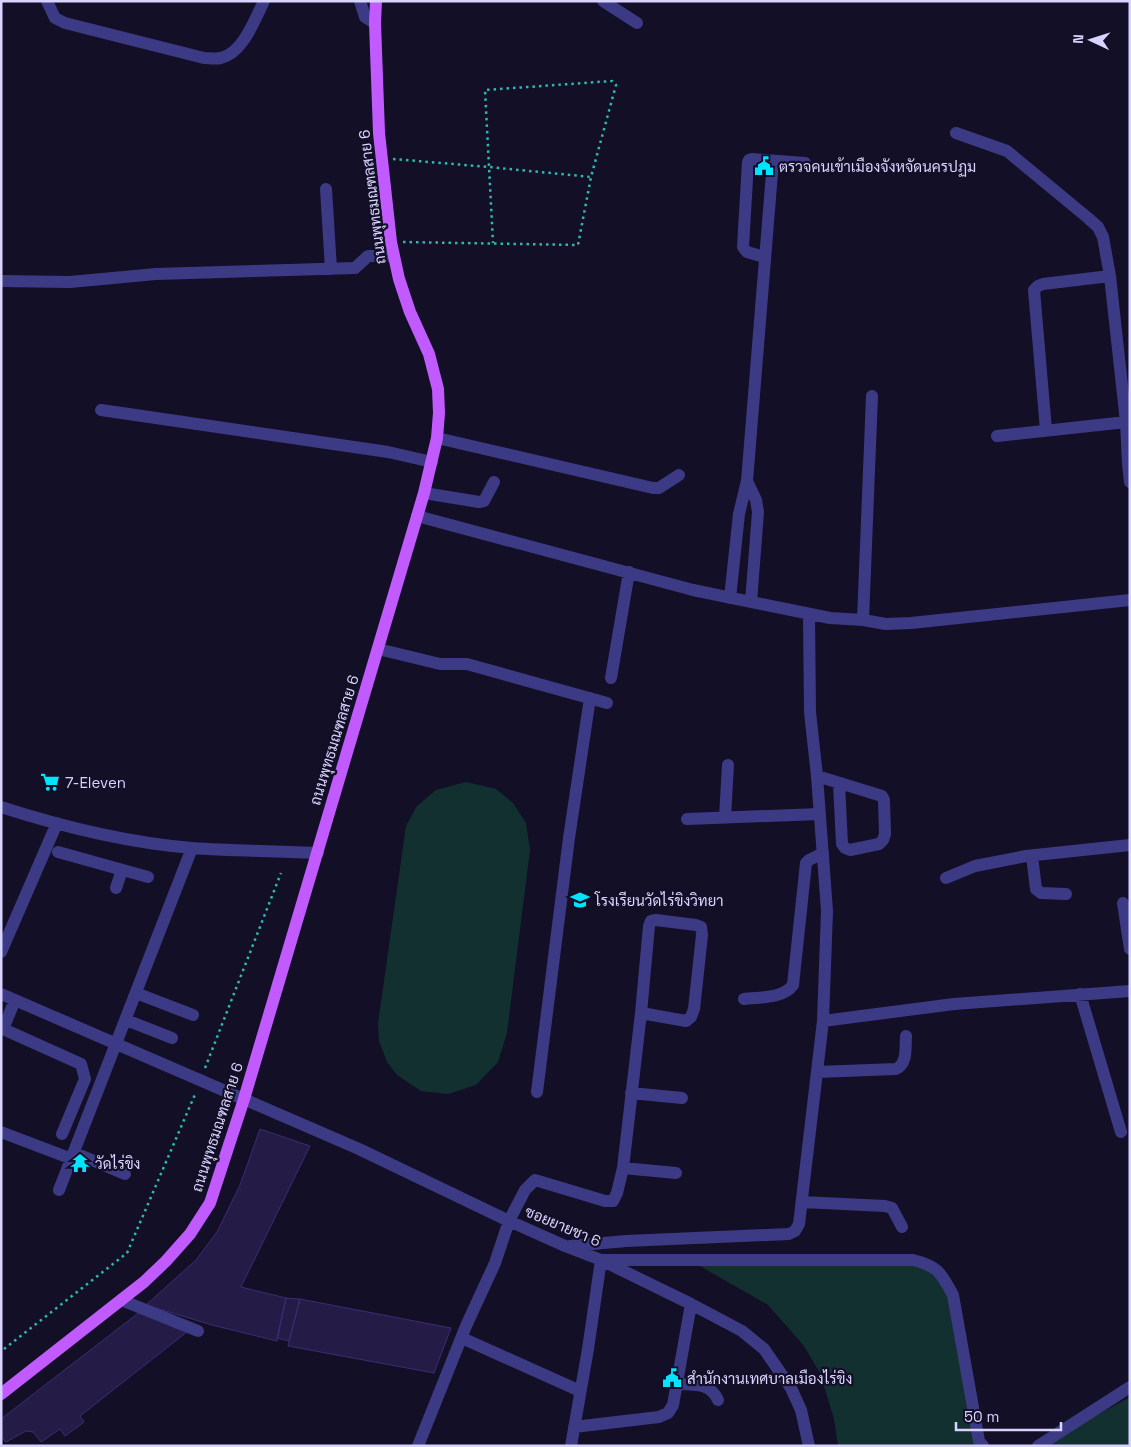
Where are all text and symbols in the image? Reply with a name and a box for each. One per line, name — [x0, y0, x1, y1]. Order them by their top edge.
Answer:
north arrow — [1066, 15, 1116, 65]
text: N — [1069, 34, 1087, 44]
street label: ถนนพุทธมณฑลสาย 6 — [354, 129, 392, 265]
public building icon: ตรวจคนเข้าเมืองจังหจัดนครปฏม — [753, 155, 775, 177]
place label: ตรวจคนเข้าเมืองจังหจัดนครปฏม — [779, 157, 976, 177]
street label: ถนนพุทธมณฑลสาย 6 — [305, 673, 365, 808]
supermarket icon: 7-Eleven — [39, 771, 61, 793]
place label: 7-Eleven — [65, 773, 126, 792]
school or university icon: โรงเรียนวัดไร่ขิงวิทยา — [569, 889, 591, 911]
place label: โรงเรียนวัดไร่ขิงวิทยา — [594, 891, 724, 910]
street label: ถนนพุทธมณฑลสาย 6 — [187, 1060, 249, 1195]
temple icon: วัดไร่ขิง — [69, 1152, 91, 1174]
place label: วัดไร่ขิง — [95, 1154, 140, 1173]
street label: ซอยยายชา 6 — [522, 1202, 604, 1250]
public building icon: สำนักงานเทศบาลเมืองไร่ขิง — [661, 1367, 683, 1389]
place label: สำนักงานเทศบาลเมืองไร่ขิง — [687, 1369, 852, 1388]
scale bar — [956, 1400, 1061, 1432]
text: 50 m — [964, 1407, 999, 1426]

